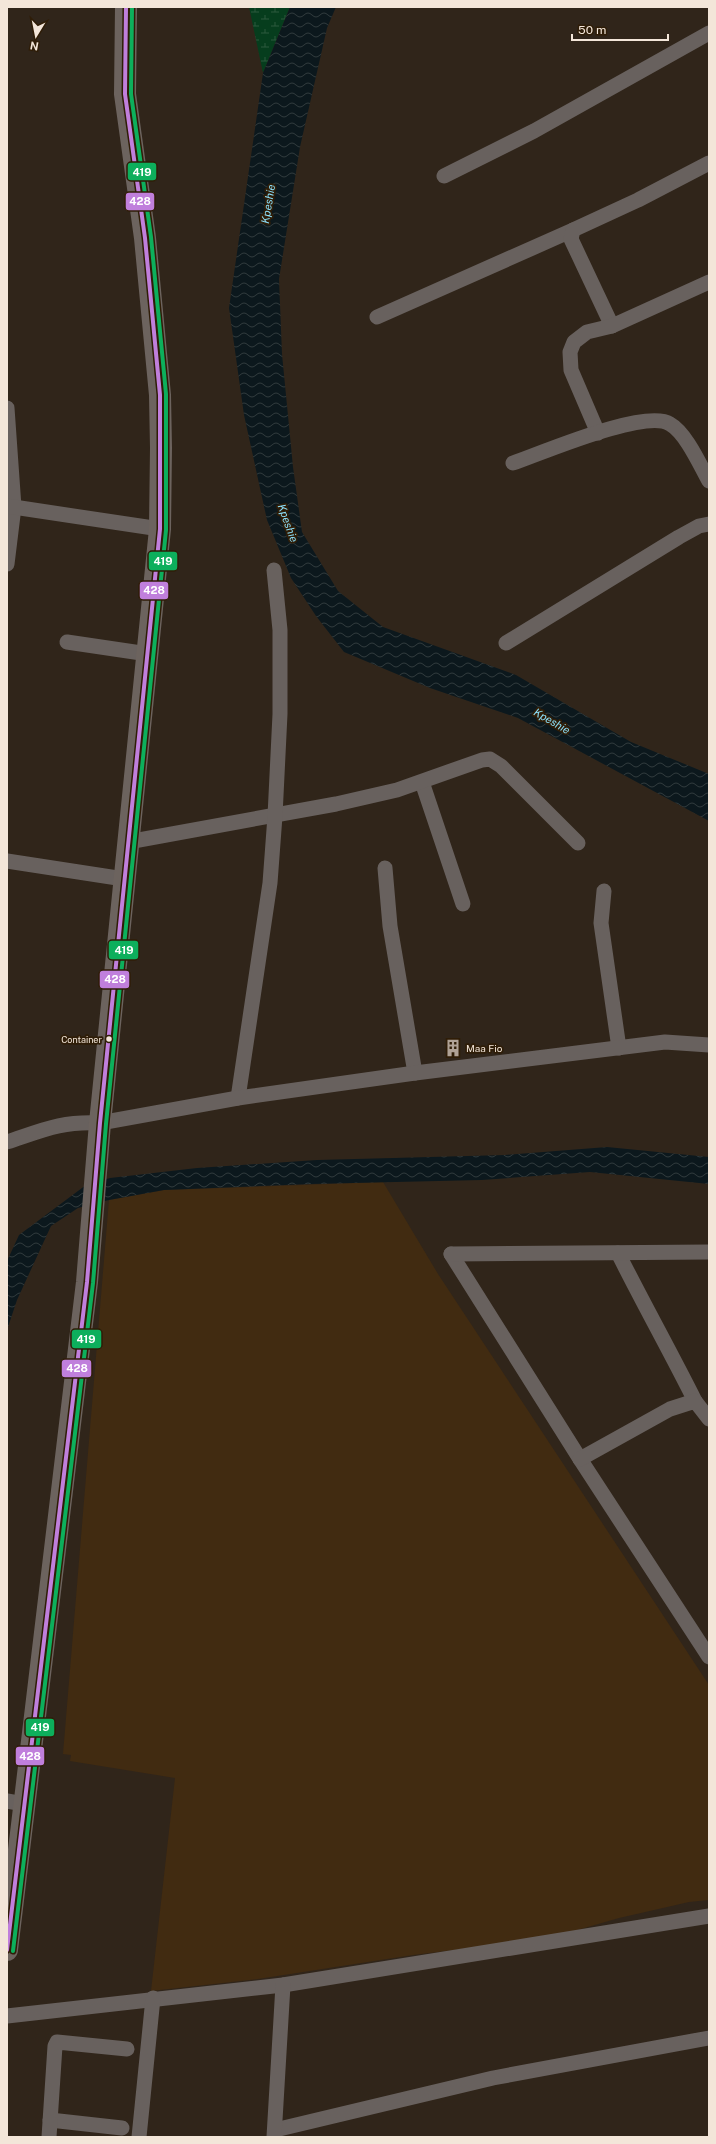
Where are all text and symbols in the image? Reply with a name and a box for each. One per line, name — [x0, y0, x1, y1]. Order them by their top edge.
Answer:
north arrow — [16, 16, 56, 56]
scale bar — [572, 16, 668, 42]
text: 50 m — [578, 23, 606, 37]
text: N — [29, 39, 40, 53]
line badge: 419 — [127, 162, 157, 181]
text: 419 — [132, 166, 152, 178]
water label: Kpeshie — [259, 183, 277, 225]
line badge: 428 — [125, 192, 155, 211]
text: 428 — [129, 195, 151, 207]
water label: Kpeshie — [276, 502, 300, 544]
line badge: 419 — [148, 551, 178, 571]
text: 419 — [153, 555, 173, 567]
line badge: 428 — [139, 581, 169, 600]
text: 428 — [143, 584, 165, 596]
water label: Kpeshie — [532, 706, 572, 736]
line badge: 419 — [108, 940, 139, 960]
text: 419 — [114, 944, 134, 956]
line badge: 428 — [99, 970, 130, 989]
text: 428 — [104, 973, 126, 985]
place label: Container — [61, 1034, 102, 1045]
marker: Container — [104, 1034, 114, 1044]
building icon: Maa Fio — [443, 1038, 463, 1058]
place label: Maa Fio — [466, 1042, 503, 1054]
line badge: 419 — [71, 1329, 102, 1349]
text: 419 — [76, 1333, 96, 1345]
line badge: 428 — [61, 1359, 92, 1378]
text: 428 — [66, 1362, 88, 1374]
line badge: 419 — [25, 1718, 55, 1737]
text: 419 — [30, 1721, 50, 1733]
line badge: 428 — [15, 1746, 45, 1766]
text: 428 — [19, 1750, 41, 1762]

